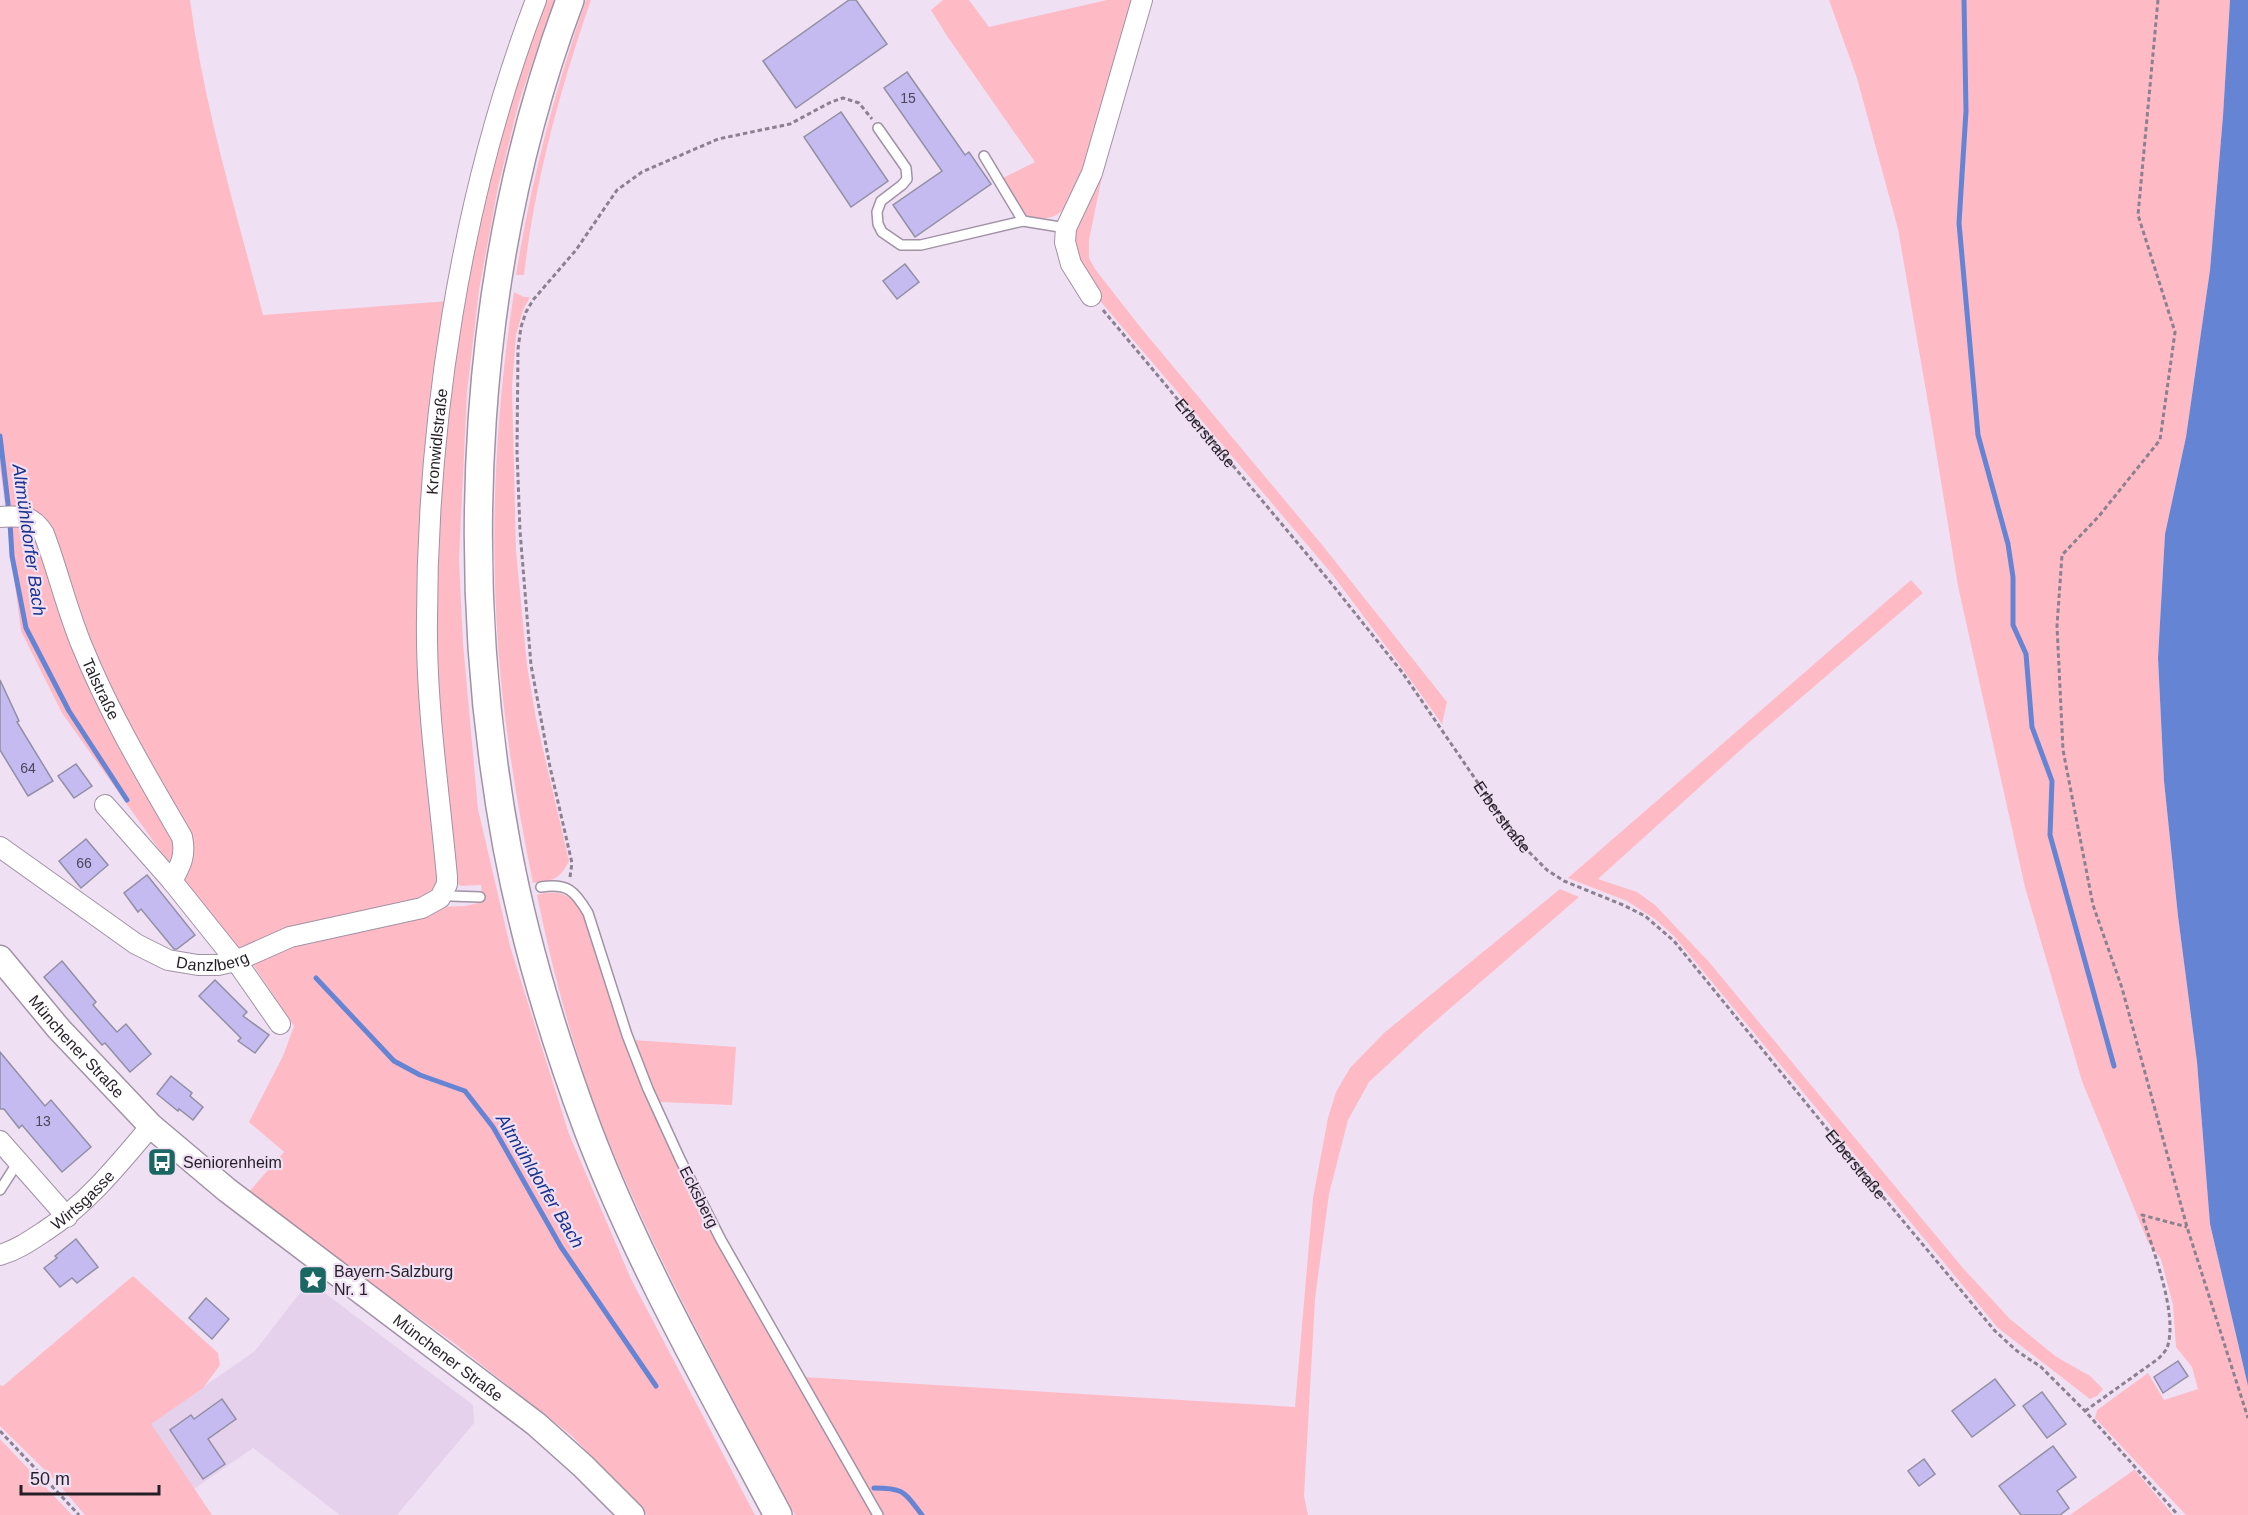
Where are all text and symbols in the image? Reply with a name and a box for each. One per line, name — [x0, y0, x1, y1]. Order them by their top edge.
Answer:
house number: 15 — [900, 90, 916, 106]
street label: Kronwidlstraße — [423, 387, 450, 495]
street label: Erberstraße — [1172, 395, 1239, 471]
water label: Altmühldorfer Bach — [8, 462, 50, 617]
street label: Talstraße — [80, 655, 123, 722]
house number: 64 — [20, 760, 36, 776]
street label: Erberstraße — [1471, 778, 1535, 856]
house number: 66 — [76, 855, 92, 871]
street label: Danzlberg — [175, 948, 251, 974]
street label: Münchener Straße — [26, 992, 128, 1101]
water label: Altmühldorfer Bach — [491, 1109, 588, 1252]
house number: 13 — [35, 1113, 51, 1129]
street label: Erberstraße — [1822, 1126, 1889, 1202]
bus stop icon: Seniorenheim — [146, 1146, 178, 1178]
place label: Seniorenheim — [183, 1154, 282, 1171]
street label: Ecksberg — [676, 1163, 722, 1231]
street label: Wirtsgasse — [48, 1167, 117, 1233]
place label: Bayern-Salzburg Nr. 1 — [334, 1263, 453, 1298]
place icon: Bayern-Salzburg Nr. 1 — [297, 1264, 329, 1296]
street label: Münchener Straße — [390, 1311, 506, 1404]
scale bar — [21, 1458, 159, 1496]
text: 50 m — [30, 1469, 70, 1489]

